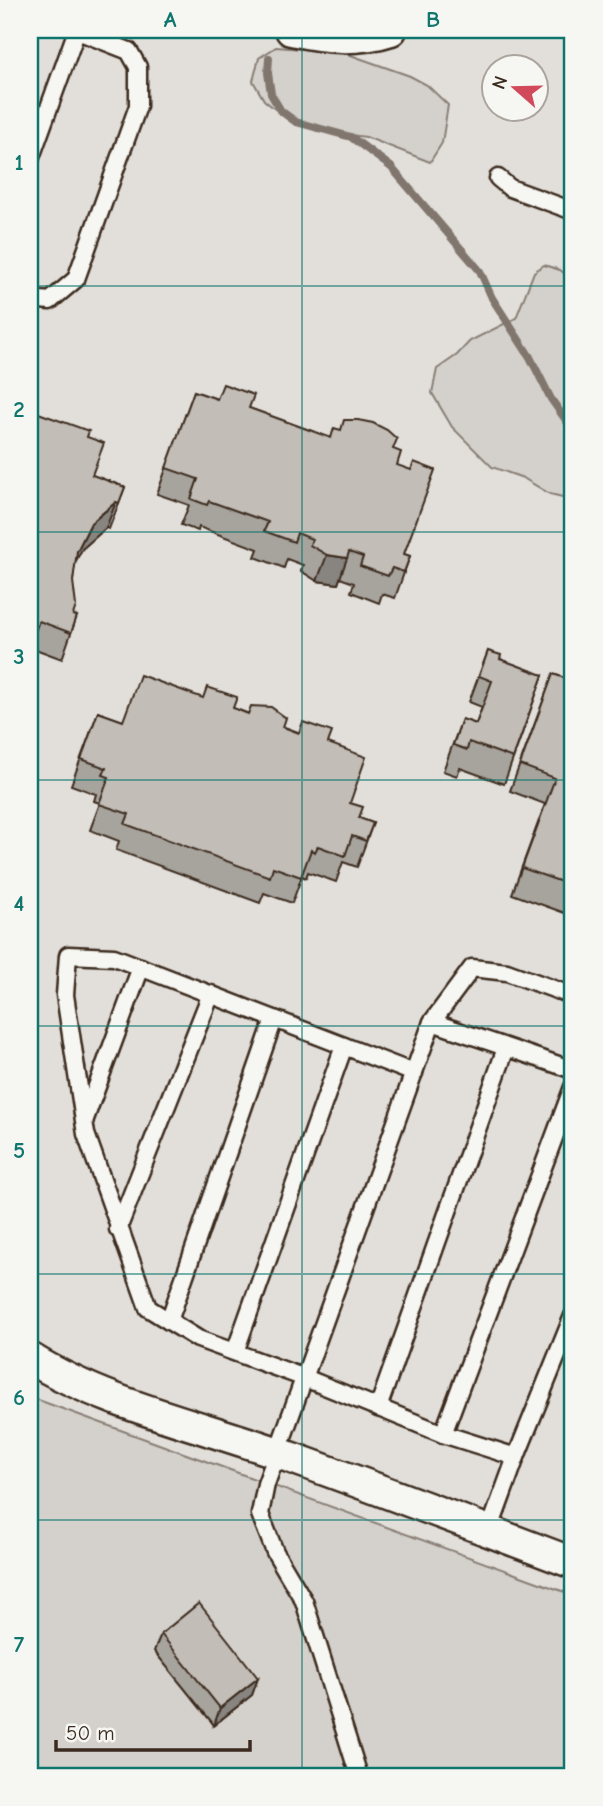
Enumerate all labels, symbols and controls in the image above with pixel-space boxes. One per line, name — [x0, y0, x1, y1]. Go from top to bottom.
text: A — [164, 6, 177, 33]
text: B — [426, 6, 440, 33]
north arrow — [480, 52, 550, 122]
text: N — [488, 73, 512, 92]
text: 1 — [14, 149, 24, 176]
text: 2 — [13, 396, 25, 423]
text: 3 — [13, 643, 25, 670]
text: 4 — [14, 890, 25, 917]
text: 5 — [13, 1137, 25, 1164]
text: 6 — [13, 1384, 25, 1411]
text: 7 — [14, 1631, 25, 1658]
scale bar — [56, 1708, 250, 1752]
text: 50 m — [66, 1721, 115, 1745]

